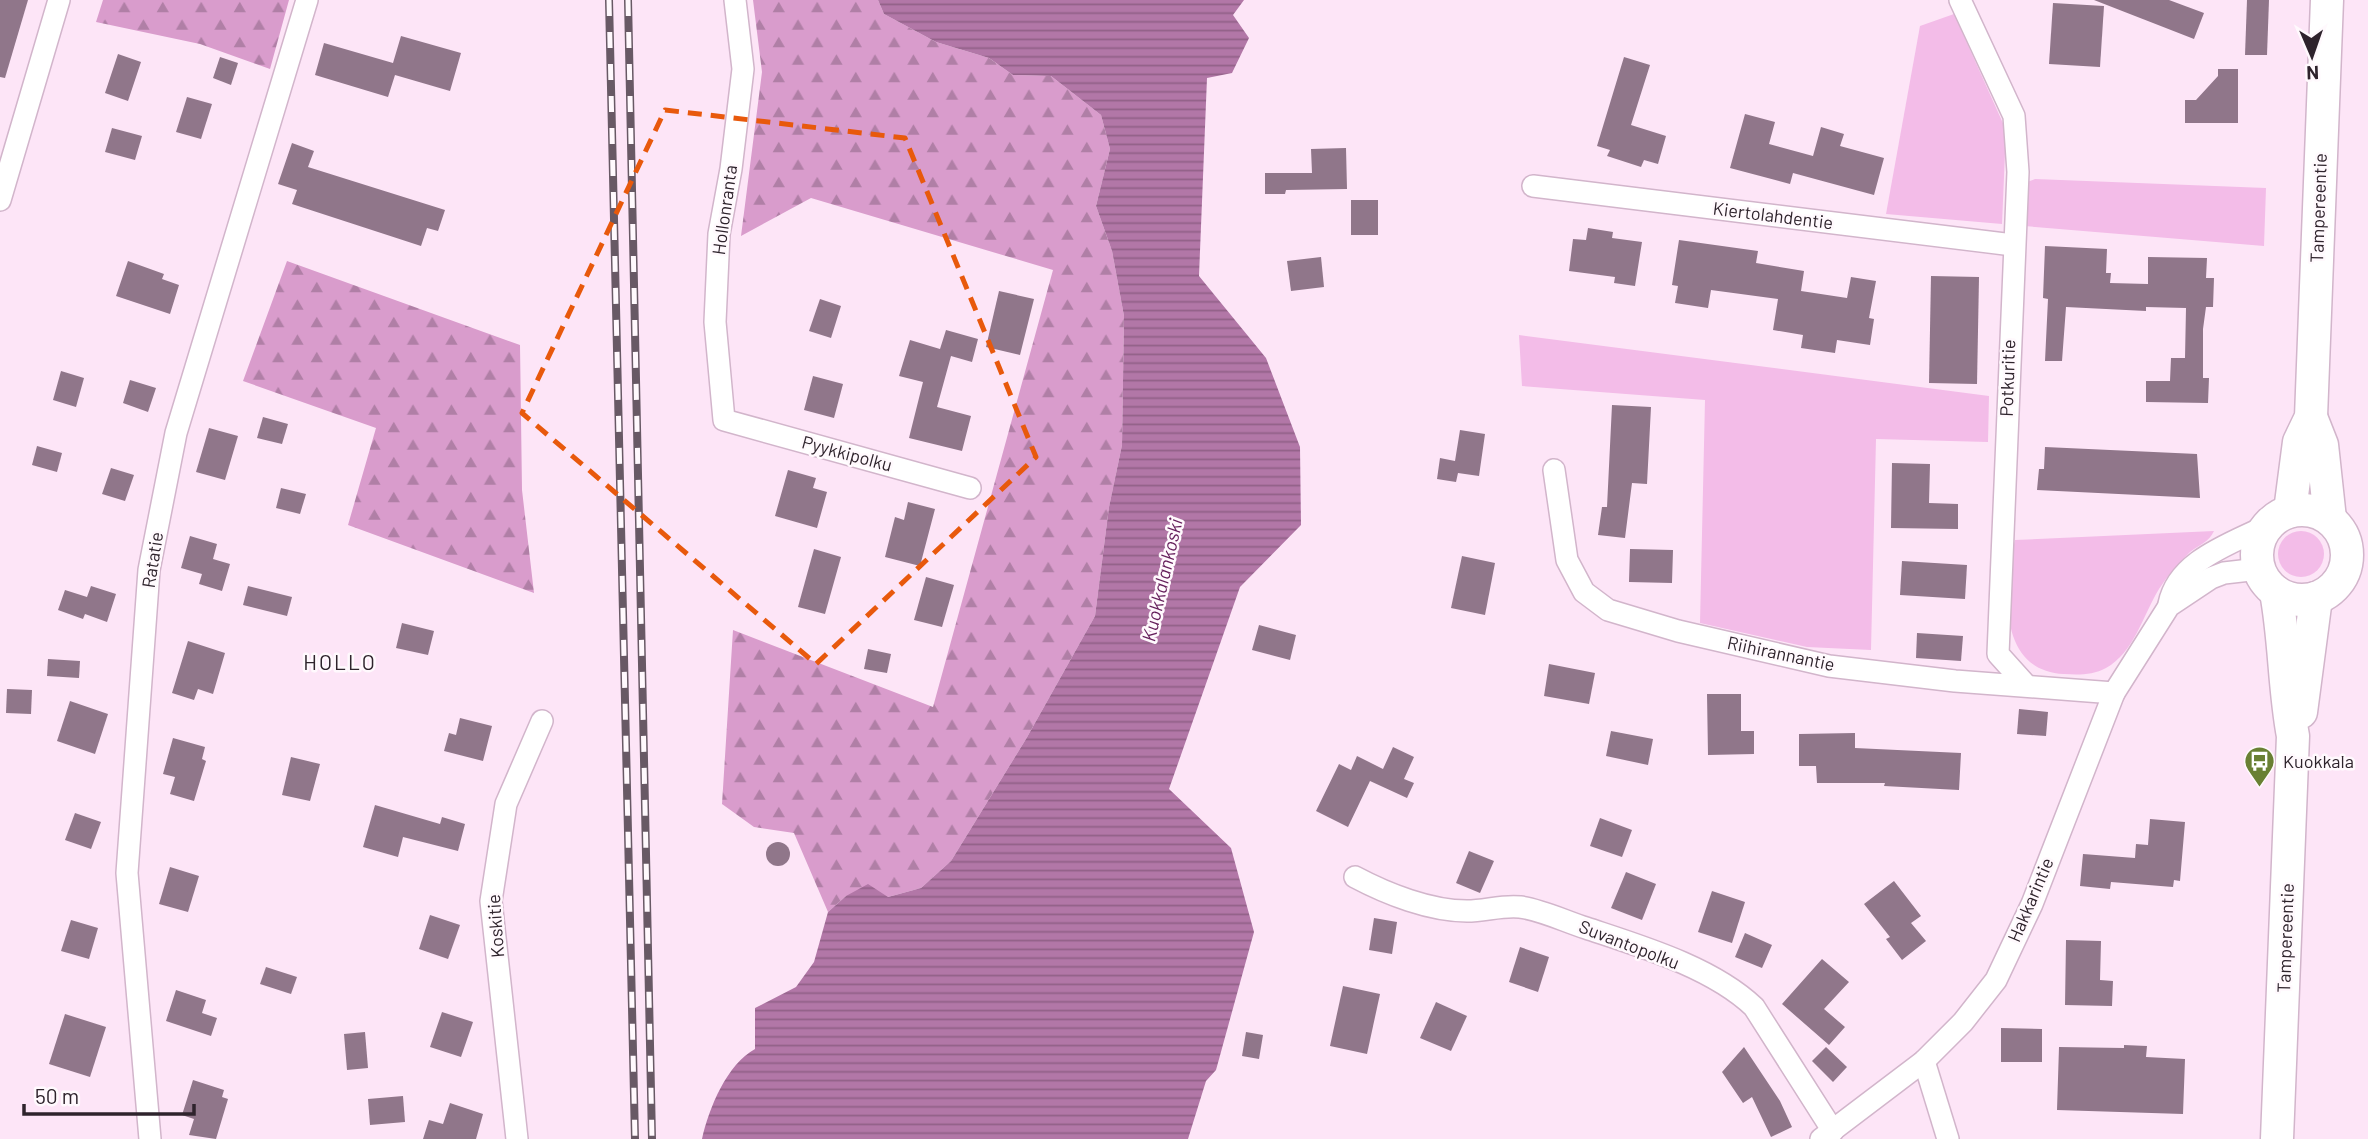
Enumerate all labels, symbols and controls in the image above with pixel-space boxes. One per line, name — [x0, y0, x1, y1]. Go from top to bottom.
north arrow — [2277, 21, 2347, 91]
text: N — [2306, 62, 2319, 85]
street label: Tampereentie — [2305, 153, 2331, 263]
street label: Hollonranta — [707, 163, 741, 256]
street label: Kiertolahdentie — [1712, 197, 1834, 233]
street label: Potkuritie — [1995, 339, 2019, 417]
street label: Pyykkipolku — [800, 430, 895, 476]
water label: Kuokkalankoski — [1136, 516, 1187, 644]
street label: Ratatie — [137, 530, 167, 589]
street label: Riihirannantie — [1725, 631, 1837, 675]
district label: HOLLO — [303, 649, 377, 674]
bus stop icon: Kuokkala — [2243, 745, 2277, 789]
place label: Kuokkala — [2283, 750, 2354, 772]
street label: Hakkarintie — [2002, 854, 2058, 945]
street label: Tampereentie — [2272, 883, 2298, 993]
street label: Koskitie — [482, 894, 508, 959]
street label: Suvantopolku — [1576, 915, 1683, 973]
scale bar — [24, 1072, 194, 1116]
text: 50 m — [35, 1083, 79, 1108]

